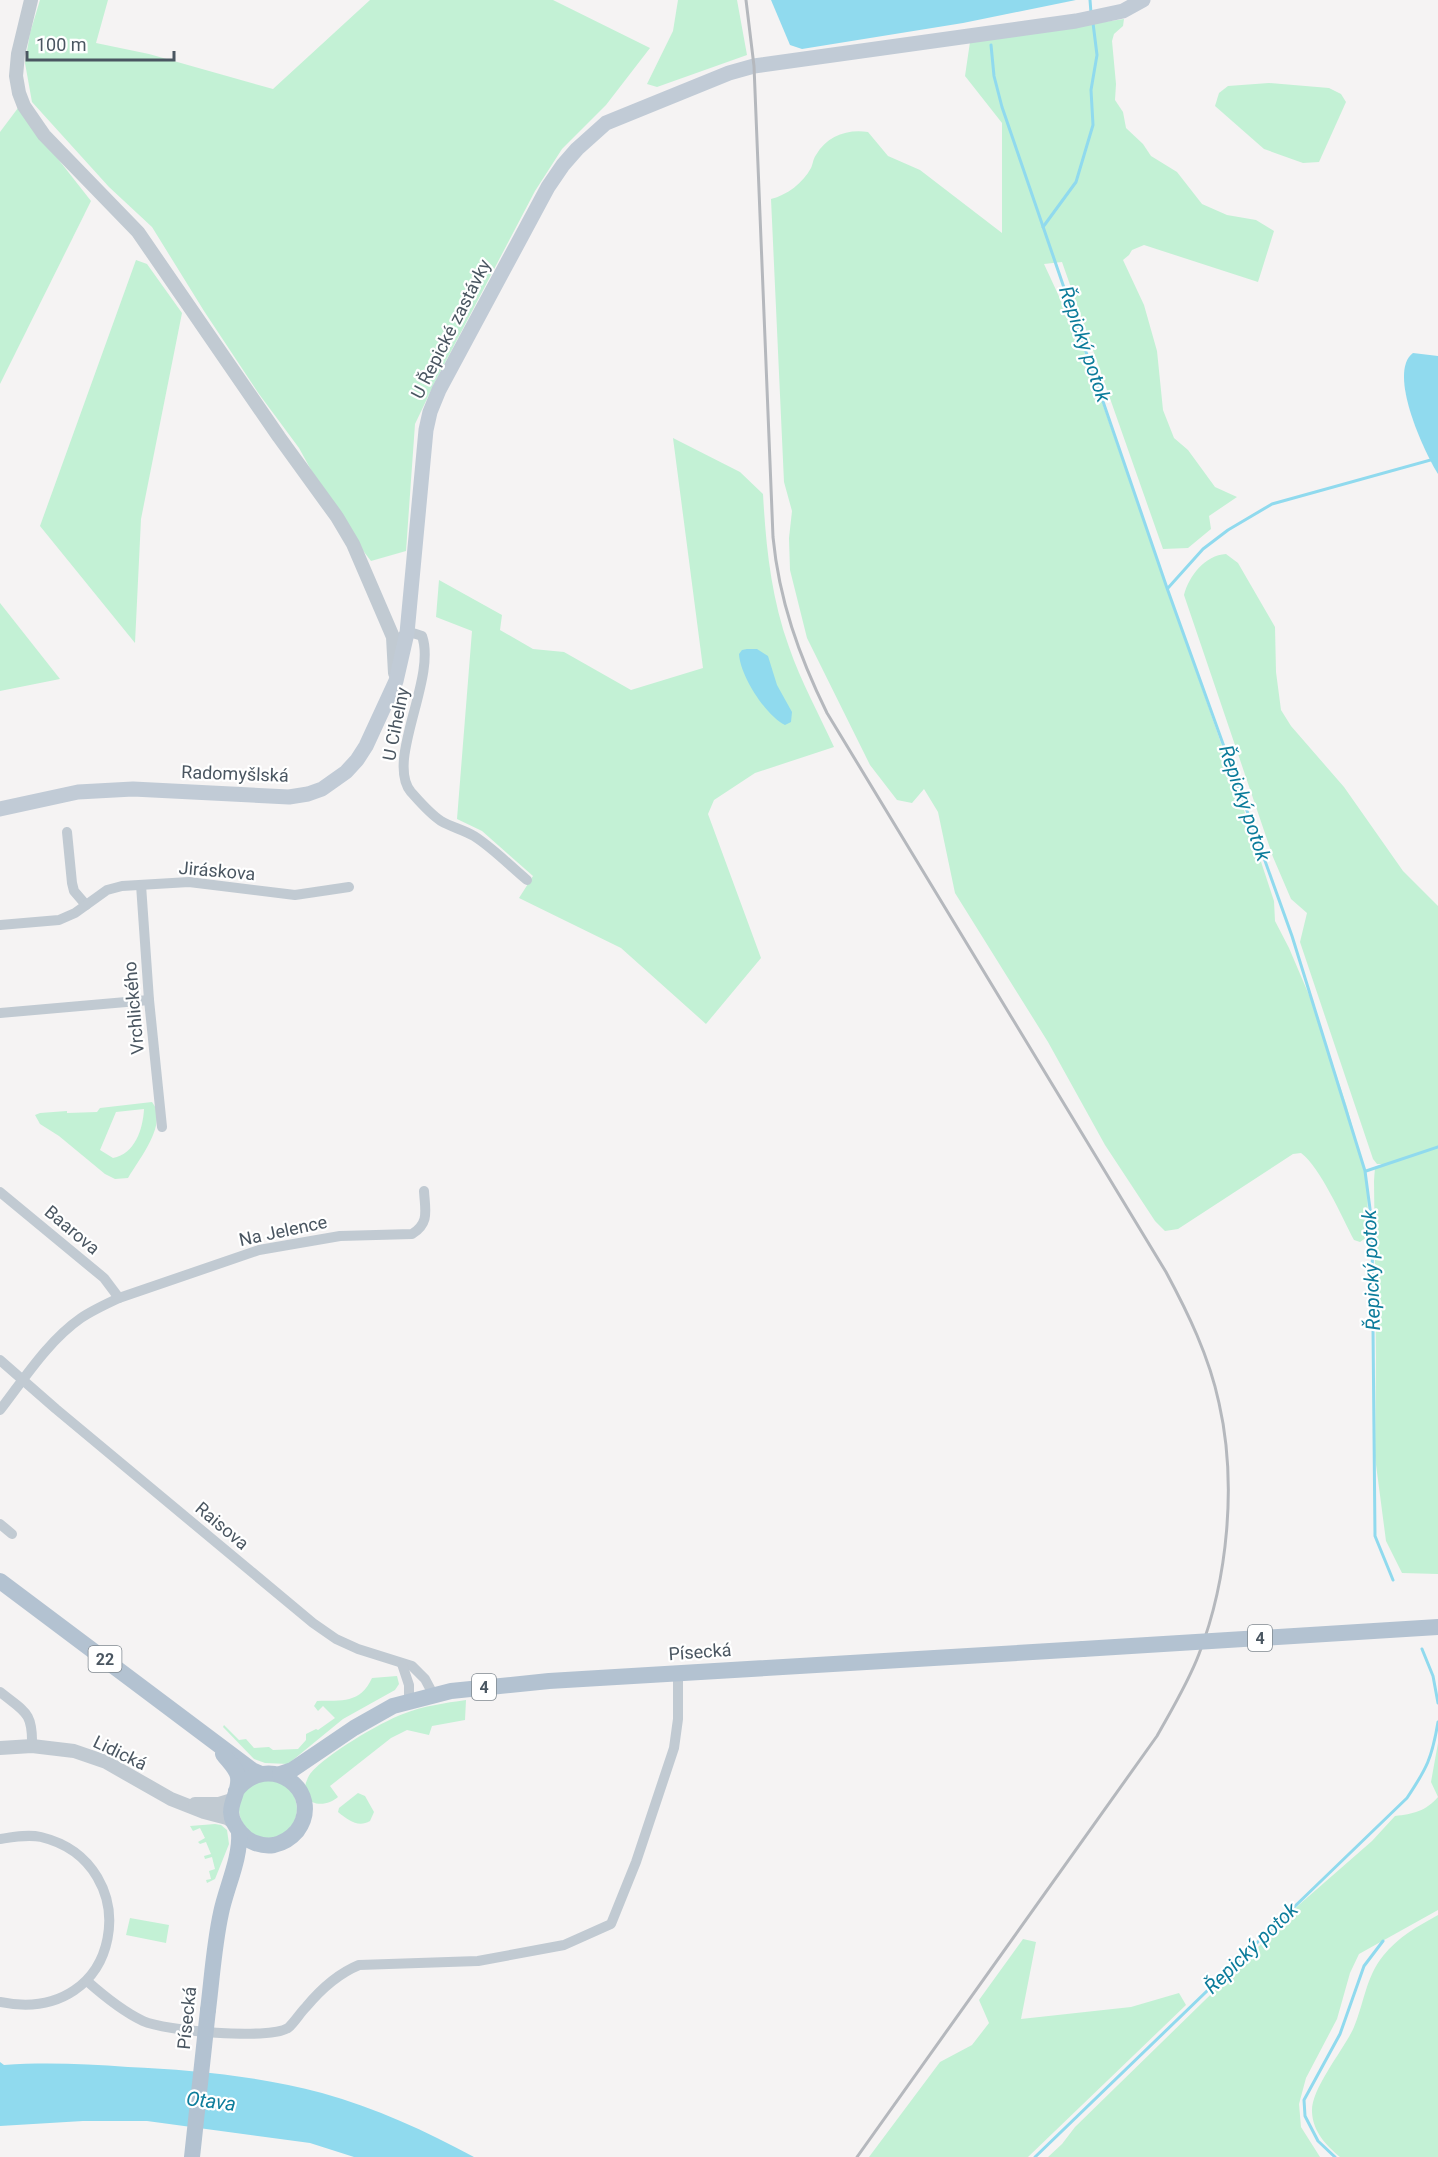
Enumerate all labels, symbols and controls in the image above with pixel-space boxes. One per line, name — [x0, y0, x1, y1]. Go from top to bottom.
scale bar — [27, 24, 174, 62]
text: 100 m — [36, 34, 87, 55]
street label: U Řepické zastávky — [406, 255, 495, 402]
water label: Řepický potok — [1054, 283, 1116, 406]
street label: U Cihelny — [378, 685, 413, 762]
water label: Řepický potok — [1214, 742, 1276, 865]
street label: Radomyšlská — [181, 761, 289, 786]
street label: Jiráskova — [178, 857, 256, 884]
street label: Vrchlického — [119, 961, 148, 1055]
street label: Baarova — [41, 1201, 104, 1259]
water label: Řepický potok — [1357, 1208, 1385, 1331]
street label: Na Jelence — [237, 1211, 329, 1250]
street label: Raisova — [191, 1497, 253, 1554]
road number: 4 — [1248, 1625, 1272, 1651]
street label: Písecká — [668, 1639, 732, 1664]
road number: 22 — [88, 1646, 122, 1672]
road number: 4 — [472, 1674, 496, 1700]
street label: Lidická — [90, 1731, 150, 1774]
water label: Řepický potok — [1199, 1897, 1304, 1999]
street label: Písecká — [173, 1986, 200, 2050]
water label: Otava — [185, 2086, 237, 2116]

